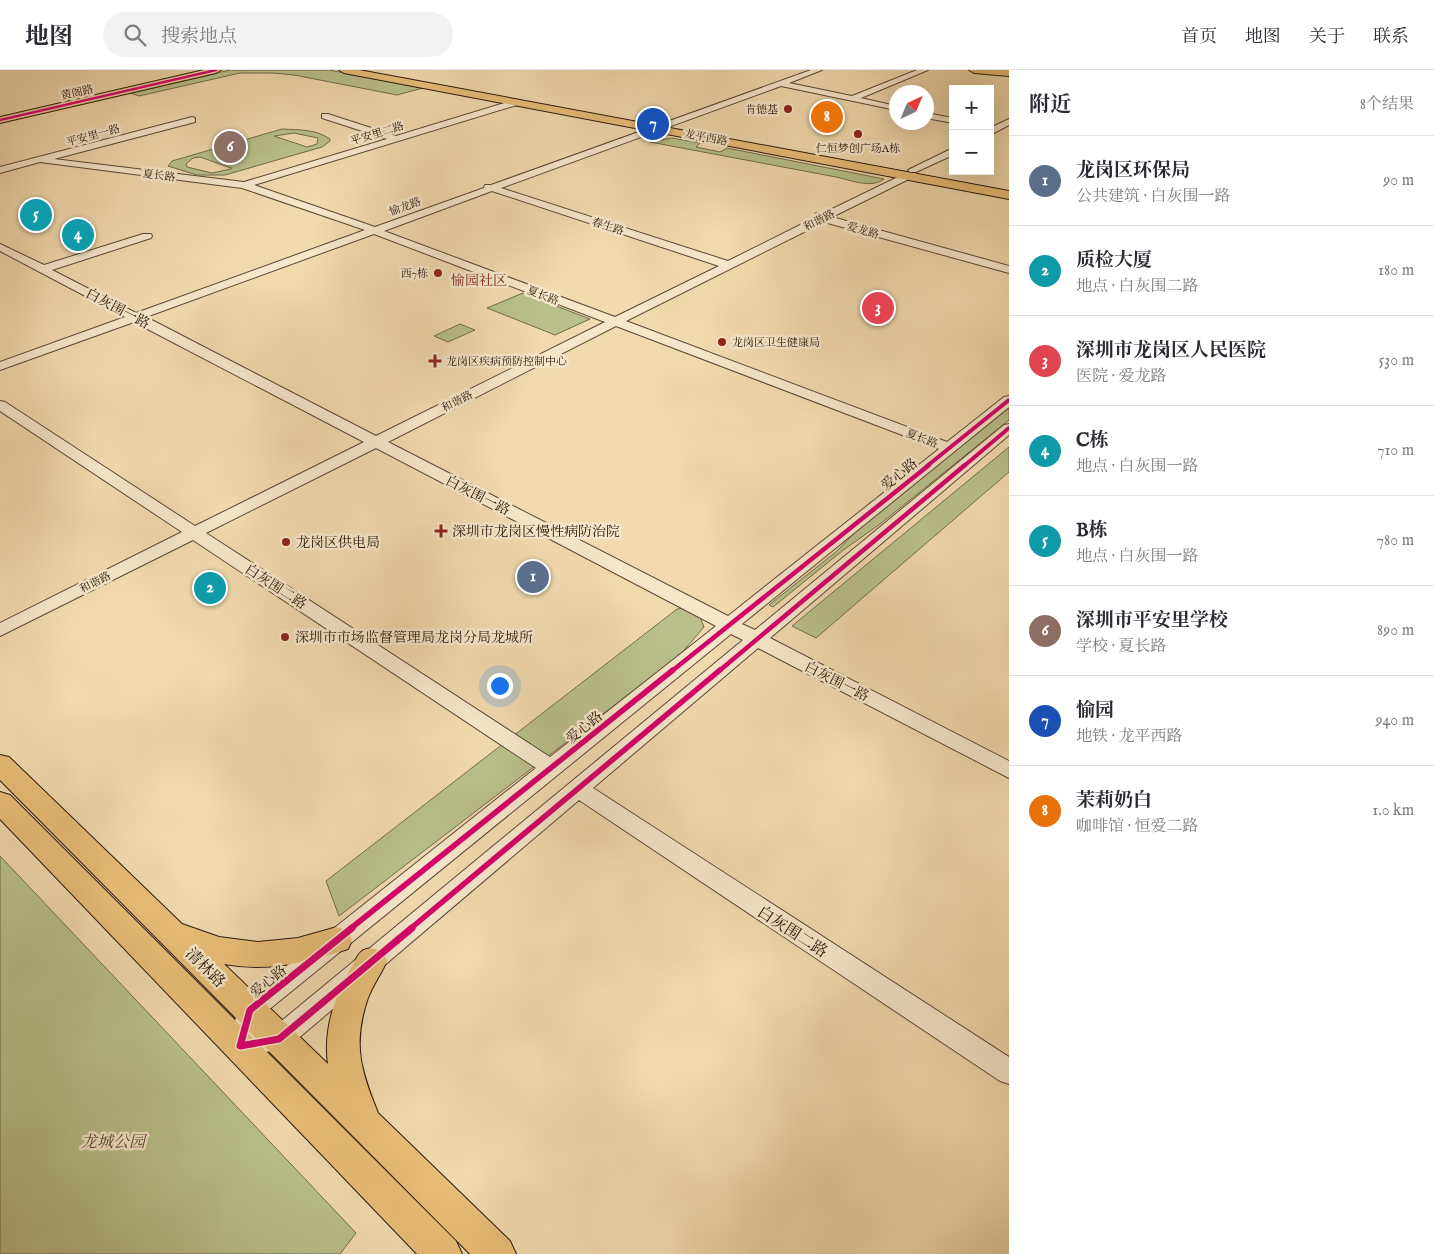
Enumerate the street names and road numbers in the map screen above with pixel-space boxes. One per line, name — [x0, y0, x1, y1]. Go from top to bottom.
street label: 黄阁路 — [60, 82, 95, 104]
street label: 平安里二路 — [349, 119, 406, 149]
street label: 平安里一路 — [65, 122, 122, 150]
street label: 龙平西路 — [683, 127, 729, 149]
street label: 夏长路 — [142, 167, 176, 185]
street label: 愉龙路 — [387, 195, 423, 219]
street label: 和谐路 — [802, 207, 837, 235]
street label: 春生路 — [590, 215, 626, 239]
street label: 爱龙路 — [845, 220, 881, 242]
street label: 夏长路 — [525, 283, 561, 308]
street label: 白灰围一路 — [82, 285, 153, 333]
street label: 和谐路 — [440, 388, 475, 416]
street label: 夏长路 — [904, 426, 940, 451]
street label: 爱心路 — [878, 455, 922, 495]
street label: 白灰围一路 — [442, 472, 513, 520]
street label: 白灰围二路 — [241, 560, 310, 613]
street label: 和谐路 — [78, 569, 113, 597]
street label: 白灰围一路 — [801, 658, 872, 706]
street label: 爱心路 — [563, 708, 607, 748]
street label: 白灰围二路 — [753, 903, 831, 963]
street label: 清林路 — [181, 944, 229, 992]
street label: 爱心路 — [247, 962, 291, 1002]

